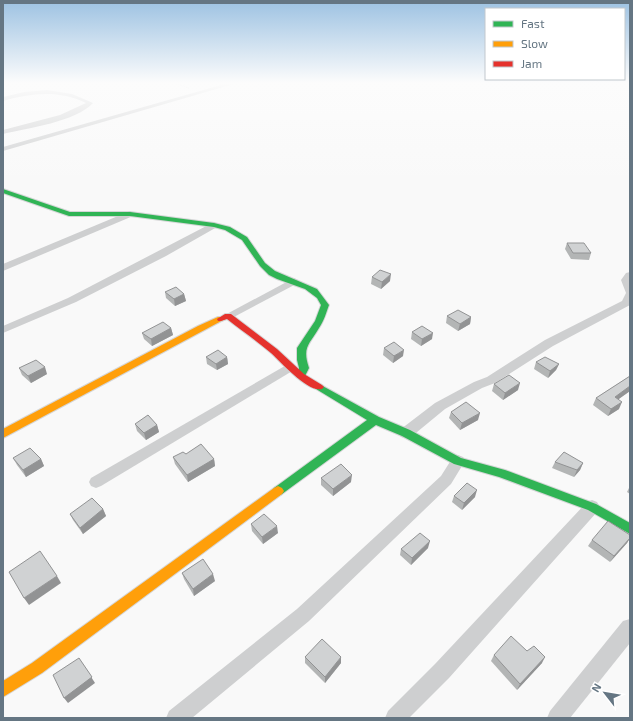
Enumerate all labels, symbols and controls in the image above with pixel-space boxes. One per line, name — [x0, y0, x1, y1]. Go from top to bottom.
legend — [485, 8, 625, 80]
text: Fast — [521, 16, 545, 30]
text: Slow — [521, 36, 548, 50]
text: Jam — [521, 56, 542, 70]
north arrow — [585, 673, 625, 713]
text: N — [588, 681, 604, 694]

